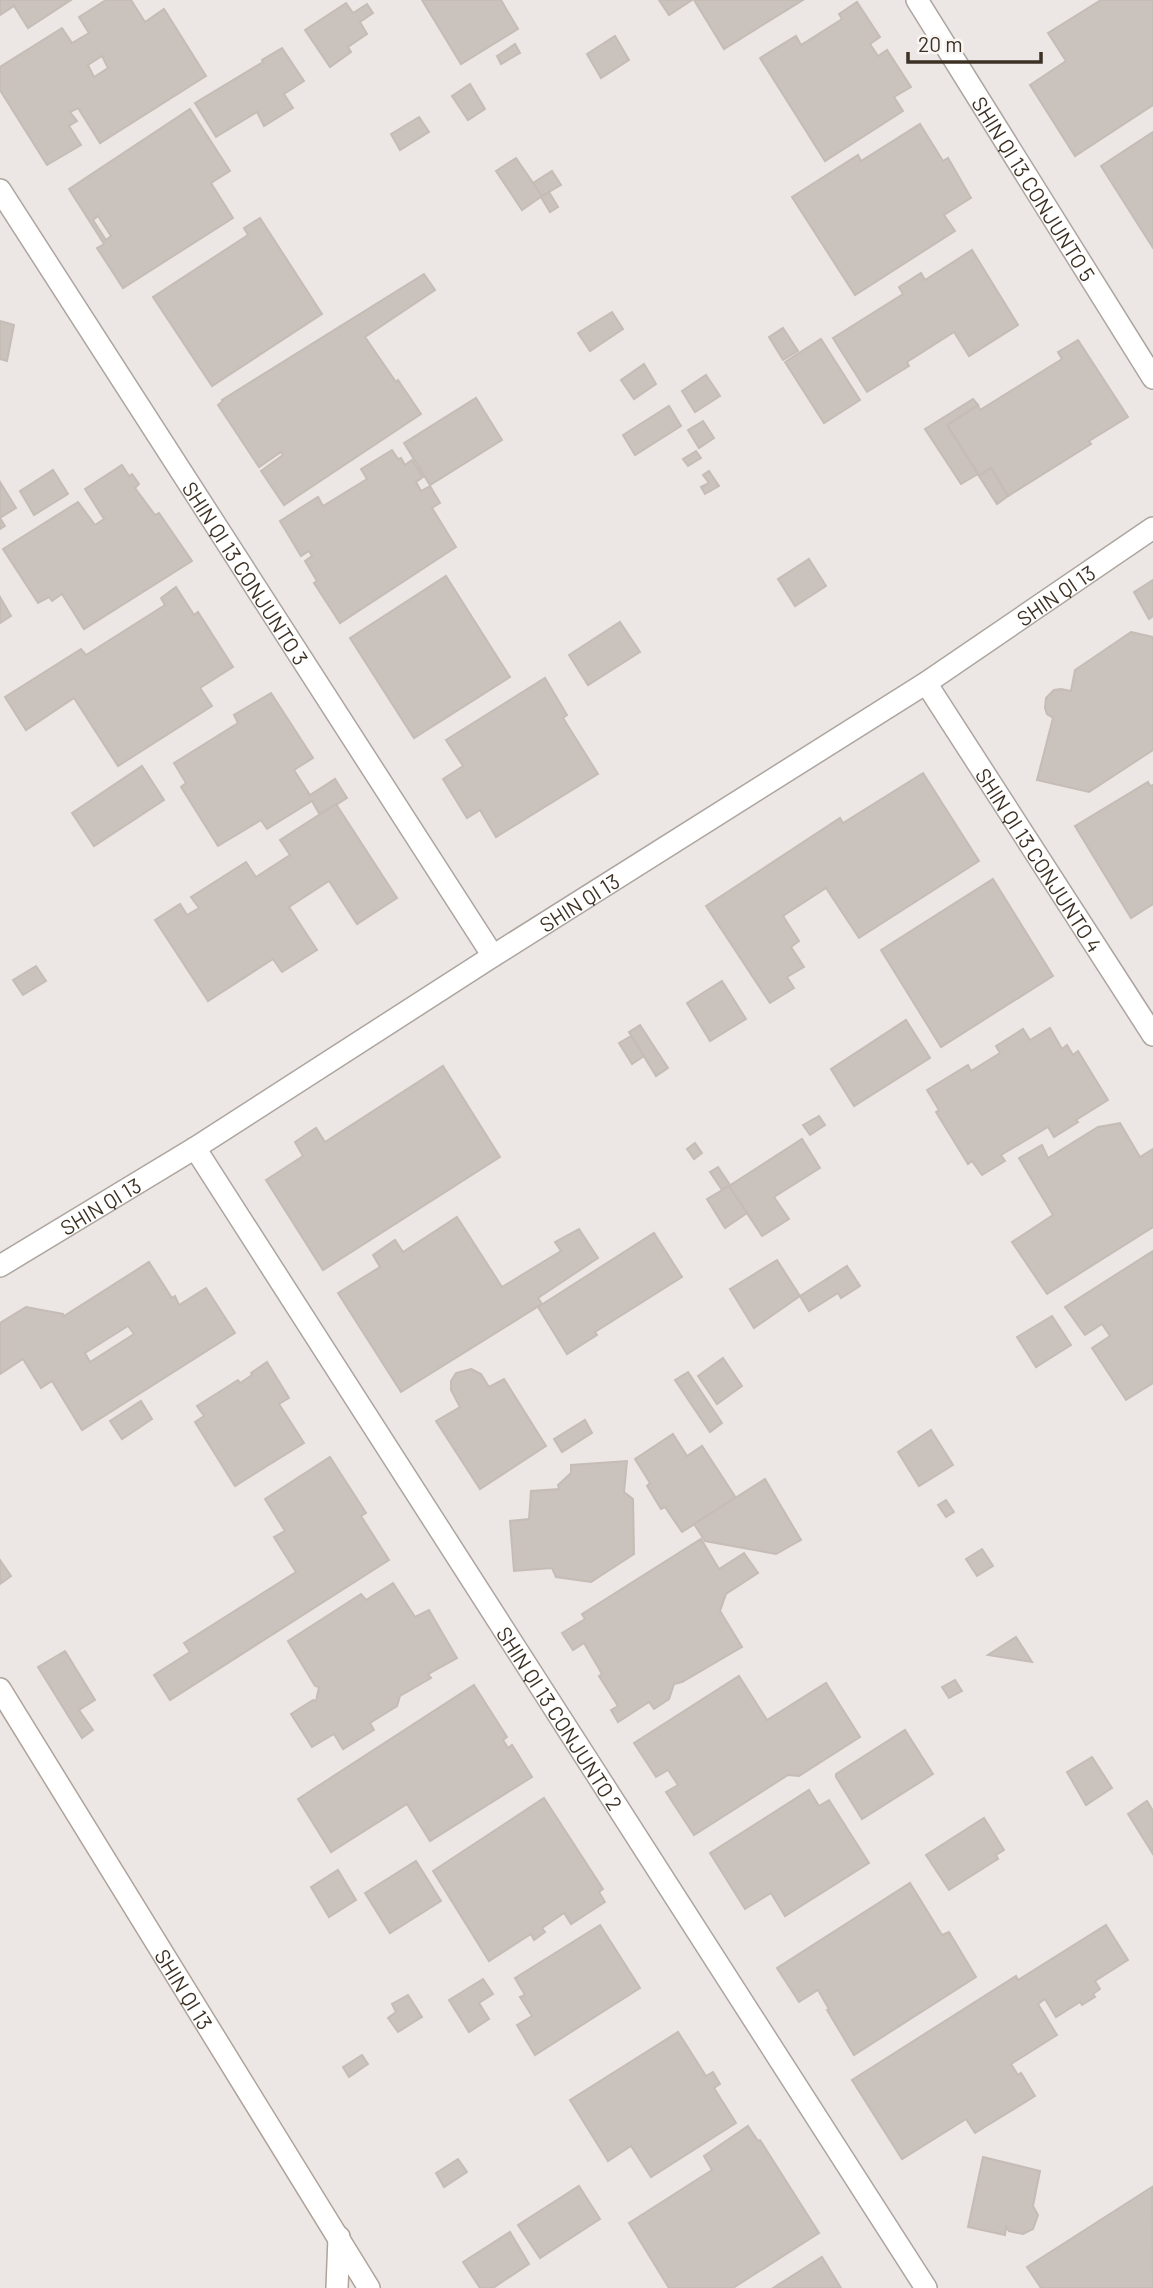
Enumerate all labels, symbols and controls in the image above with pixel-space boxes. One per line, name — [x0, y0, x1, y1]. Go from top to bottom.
scale bar — [908, 21, 1041, 65]
text: 20 m — [918, 31, 963, 56]
street label: SHIN QI 13 CONJUNTO 5 — [968, 91, 1102, 285]
street label: SHIN QI 13 CONJUNTO 3 — [178, 476, 314, 669]
street label: SHIN QI 13 — [1011, 559, 1100, 630]
street label: SHIN QI 13 CONJUNTO 4 — [971, 763, 1108, 956]
street label: SHIN QI 13 — [534, 867, 624, 936]
street label: SHIN QI 13 — [55, 1171, 145, 1239]
street label: SHIN QI 13 CONJUNTO 2 — [492, 1621, 629, 1814]
street label: SHIN QI 13 — [150, 1944, 219, 2033]

